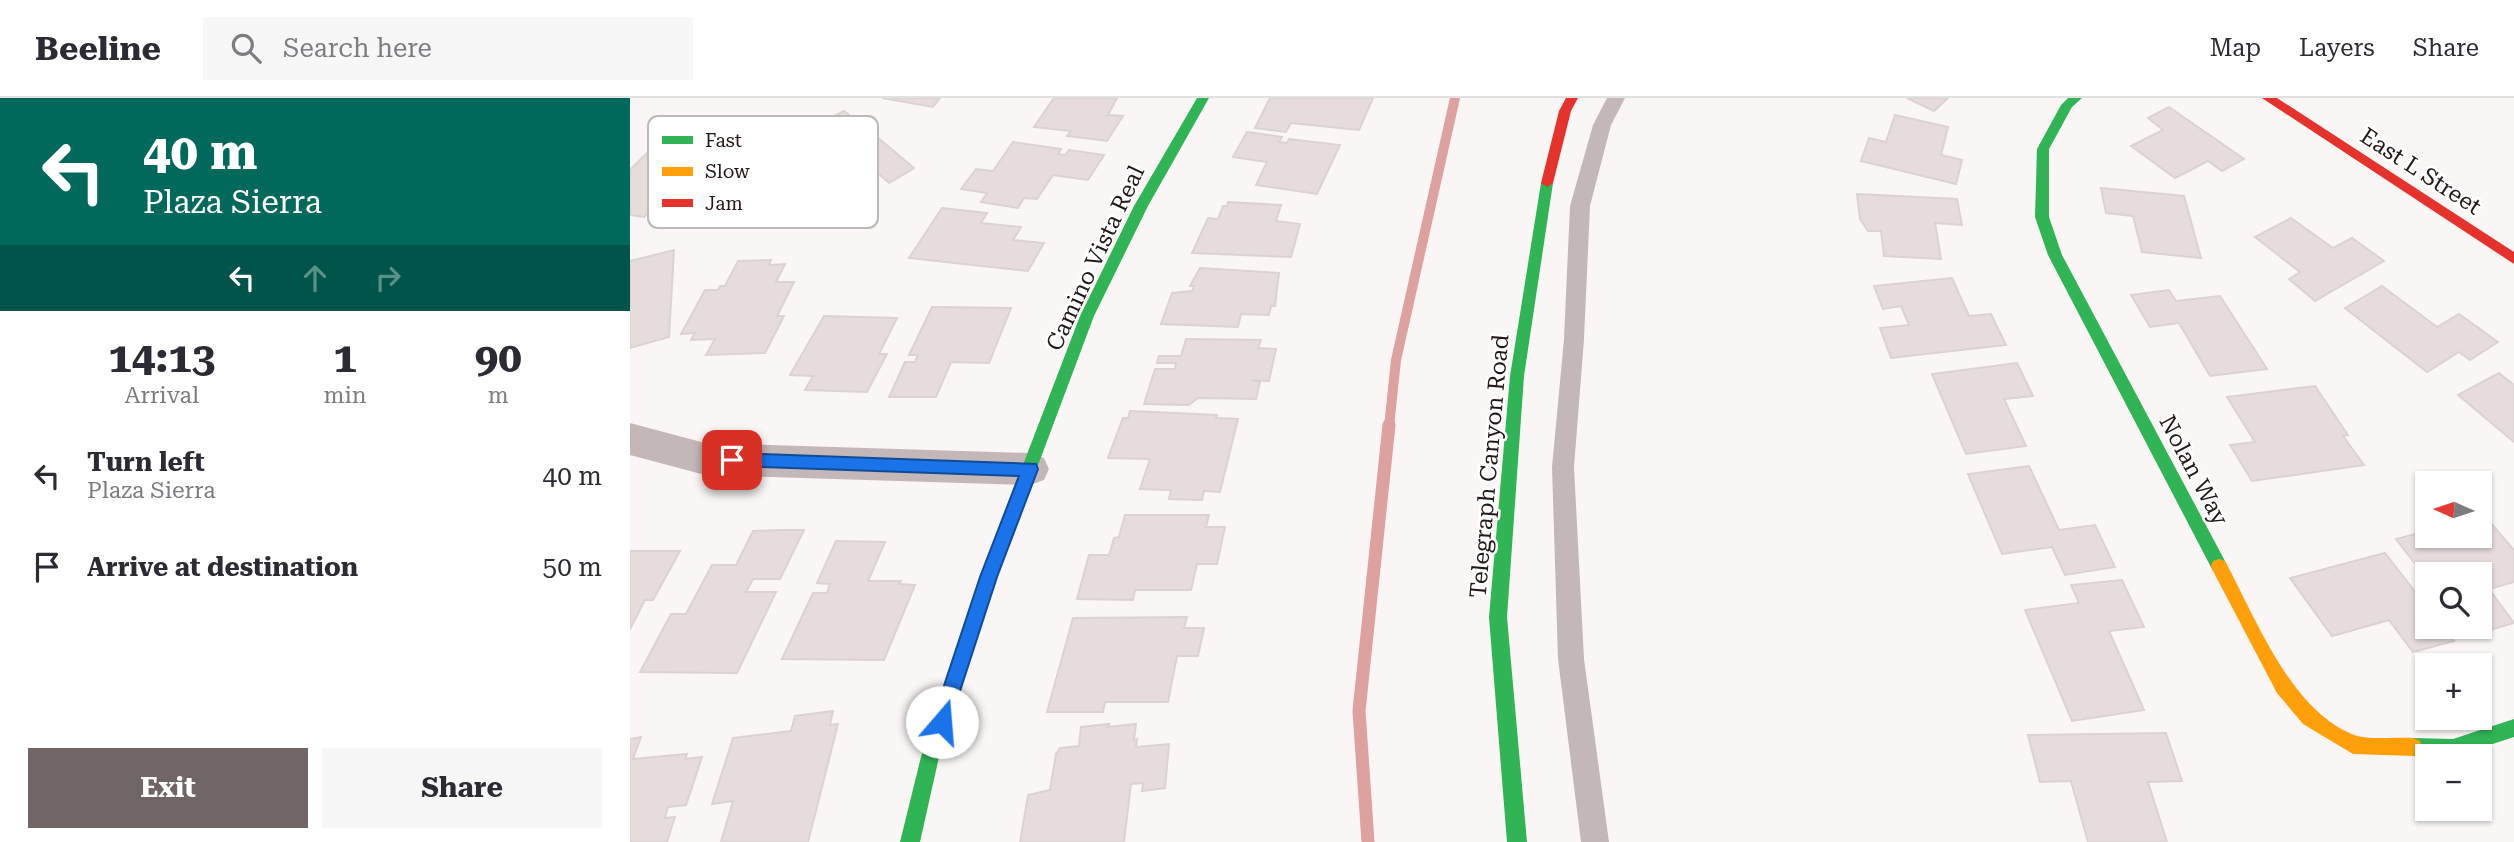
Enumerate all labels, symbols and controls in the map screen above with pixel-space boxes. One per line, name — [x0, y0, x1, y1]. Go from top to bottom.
search box — [203, 17, 693, 80]
text: Beeline — [35, 29, 161, 68]
icon: search — [227, 29, 265, 67]
text: Search here — [283, 33, 432, 63]
text: Map — [2210, 34, 2261, 62]
text: Layers — [2299, 34, 2375, 62]
text: Share — [2413, 34, 2479, 62]
legend — [648, 116, 878, 228]
street label: East L Street — [2355, 122, 2487, 221]
text: 40 m — [143, 124, 258, 181]
icon: left — [28, 126, 119, 217]
text: Fast — [705, 129, 742, 152]
text: Slow — [705, 160, 750, 183]
street label: Camino Vista Real — [1041, 161, 1150, 355]
text: Plaza Sierra — [143, 183, 322, 221]
text: Jam — [705, 192, 743, 215]
icon: left — [223, 259, 261, 297]
icon: ahead — [296, 259, 334, 297]
icon: right — [369, 259, 407, 297]
text: 14:13 — [108, 333, 215, 382]
text: 1 — [333, 333, 357, 382]
text: 90 — [475, 333, 522, 382]
street label: Telegraph Canyon Road — [1465, 333, 1514, 599]
text: Arrival — [124, 382, 199, 409]
text: min — [324, 382, 367, 409]
text: m — [488, 382, 509, 409]
street label: Nolan Way — [2153, 411, 2234, 530]
pin — [702, 430, 762, 490]
icon: arrive — [713, 441, 751, 479]
text: Turn left — [87, 447, 205, 477]
icon: left — [28, 457, 66, 495]
text: 40 m — [543, 461, 602, 491]
north arrow — [2415, 471, 2492, 548]
map controls — [2415, 471, 2492, 821]
text: Plaza Sierra — [87, 477, 216, 504]
icon: arrive — [28, 548, 66, 586]
text: Arrive at destination — [87, 552, 358, 582]
text: 50 m — [543, 552, 602, 582]
button: search — [2415, 562, 2492, 639]
button: + — [2415, 653, 2492, 730]
position arrow — [905, 685, 979, 759]
button: − — [2415, 744, 2492, 821]
button: Exit — [28, 748, 308, 828]
button: Share — [322, 748, 602, 828]

